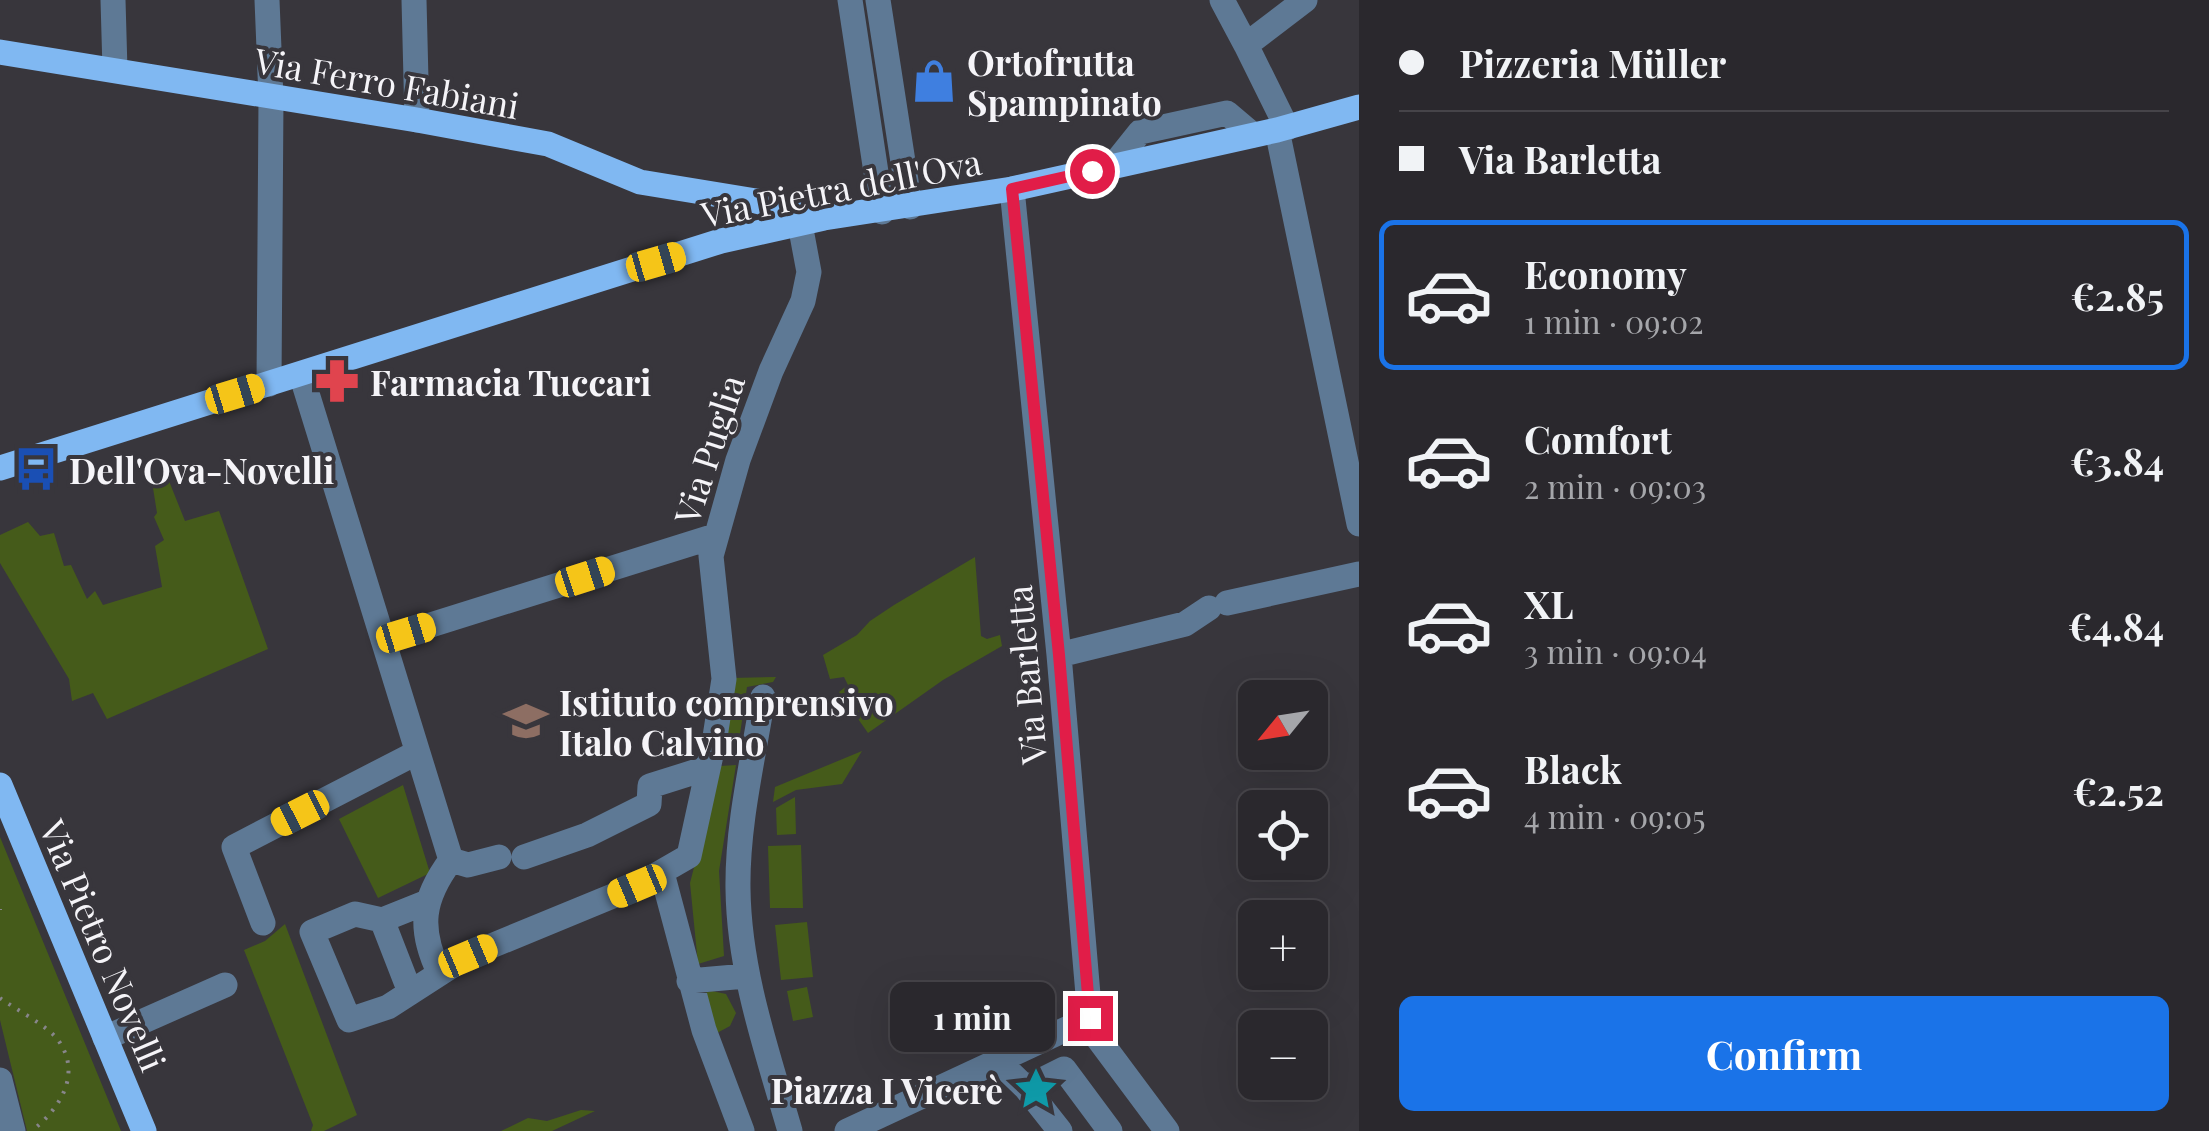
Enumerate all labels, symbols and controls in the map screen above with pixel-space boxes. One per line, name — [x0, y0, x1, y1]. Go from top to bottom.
street label: Via Ferro Fabiani — [250, 35, 523, 128]
text: Pizzeria Müller — [1459, 37, 1726, 88]
place label: Ortofrutta Spampinato — [967, 38, 1162, 125]
shop icon: Ortofrutta Spampinato — [910, 57, 958, 105]
text: Via Barletta — [1459, 133, 1662, 184]
street label: Via Pietra dell'Ova — [696, 137, 985, 237]
route start — [1070, 149, 1115, 194]
car — [623, 239, 689, 285]
text: Economy — [1524, 248, 1687, 299]
icon: car — [1404, 250, 1494, 340]
text: €2.85 — [2071, 270, 2164, 321]
text: 1 min · 09:02 — [1524, 299, 1704, 342]
pharmacy icon: Farmacia Tuccari — [313, 357, 361, 405]
place label: Farmacia Tuccari — [370, 358, 651, 405]
street label: Via Puglia — [662, 368, 754, 530]
car — [202, 371, 268, 417]
text: Comfort — [1524, 413, 1672, 464]
icon: car — [1404, 415, 1494, 505]
text: €3.84 — [2070, 435, 2164, 486]
bus stop icon: Dell'Ova-Novelli — [12, 445, 60, 493]
place label: Dell'Ova-Novelli — [69, 446, 334, 493]
text: 2 min · 09:03 — [1524, 464, 1706, 507]
car — [552, 553, 618, 601]
text: XL — [1524, 578, 1573, 629]
icon: car — [1404, 580, 1494, 670]
street label: Via Barletta — [994, 583, 1056, 767]
text: €4.84 — [2068, 600, 2164, 651]
car — [373, 610, 439, 656]
text: 3 min · 09:04 — [1524, 629, 1707, 672]
place label: Istituto comprensivo Italo Calvino — [559, 678, 894, 765]
north arrow — [1238, 680, 1328, 770]
map controls — [1238, 680, 1328, 1100]
school or university icon: Istituto comprensivo Italo Calvino — [502, 697, 550, 745]
text: Black — [1524, 743, 1622, 794]
icon: car — [1404, 745, 1494, 835]
text: €2.52 — [2073, 765, 2164, 816]
car — [266, 786, 334, 840]
button: locate — [1238, 790, 1328, 880]
text: 4 min · 09:05 — [1524, 794, 1706, 837]
street label: Via Pietro Novelli — [30, 811, 178, 1078]
car — [604, 860, 670, 912]
button: + — [1238, 900, 1328, 990]
car — [435, 930, 501, 982]
callout: 1 min — [890, 983, 1055, 1053]
text: 1 min — [933, 995, 1012, 1038]
route end — [1068, 996, 1113, 1041]
button: Confirm — [1399, 996, 2169, 1111]
button: − — [1238, 1010, 1328, 1100]
place icon: Piazza I Vicerè — [1012, 1065, 1060, 1113]
place label: Piazza I Vicerè — [770, 1066, 1003, 1113]

